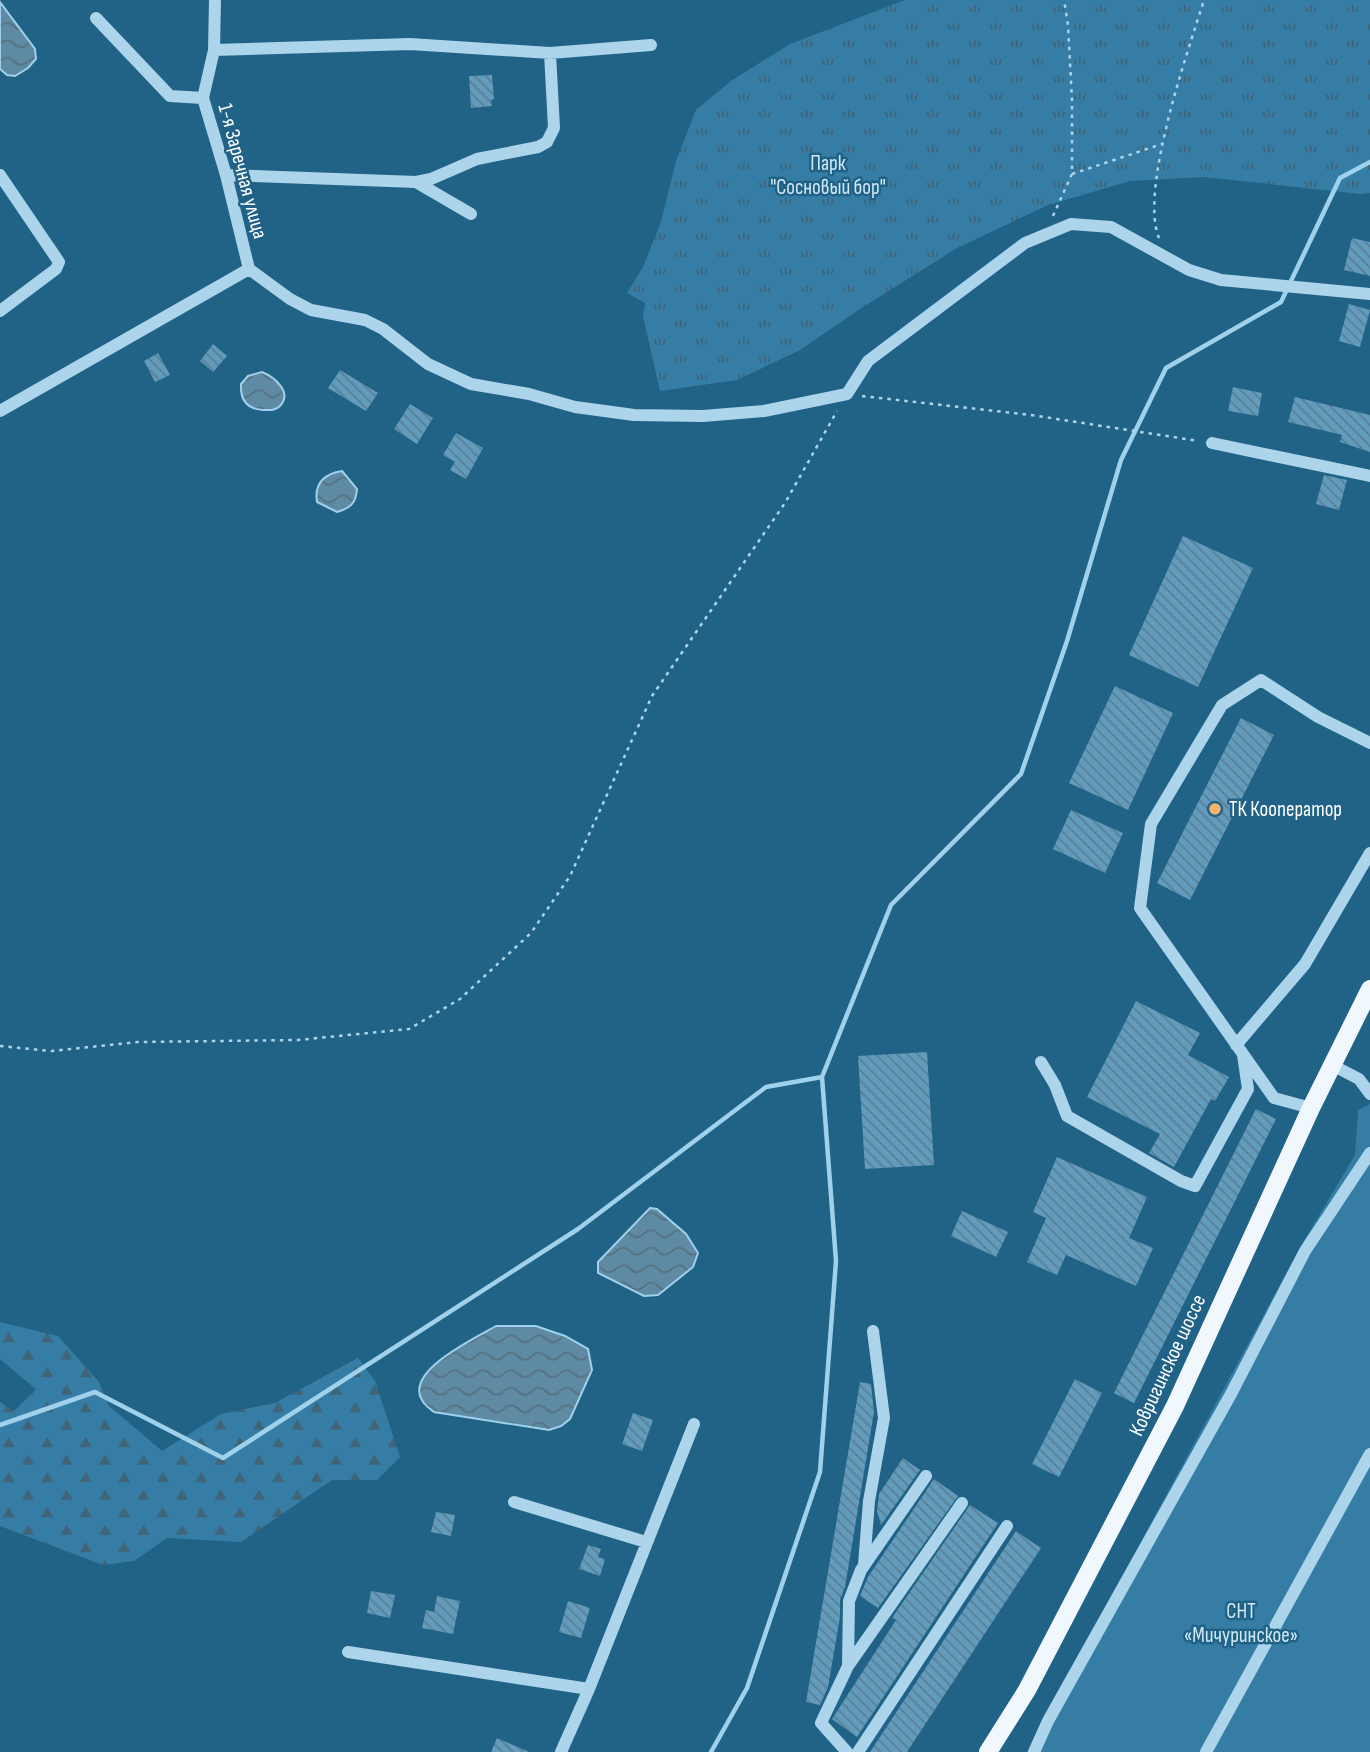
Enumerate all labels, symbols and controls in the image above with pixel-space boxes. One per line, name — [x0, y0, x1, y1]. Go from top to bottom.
street label: 1-я Заречная улица — [212, 101, 273, 241]
park label: Парк "Сосновый бор" — [770, 151, 886, 200]
place label: ТК Кооператор — [1229, 797, 1342, 822]
marker: ТК Кооператор — [1207, 801, 1223, 817]
street label: Ковригинское шоссе — [1124, 1291, 1211, 1440]
park label: СНТ «Мичуринское» — [1184, 1599, 1298, 1648]

